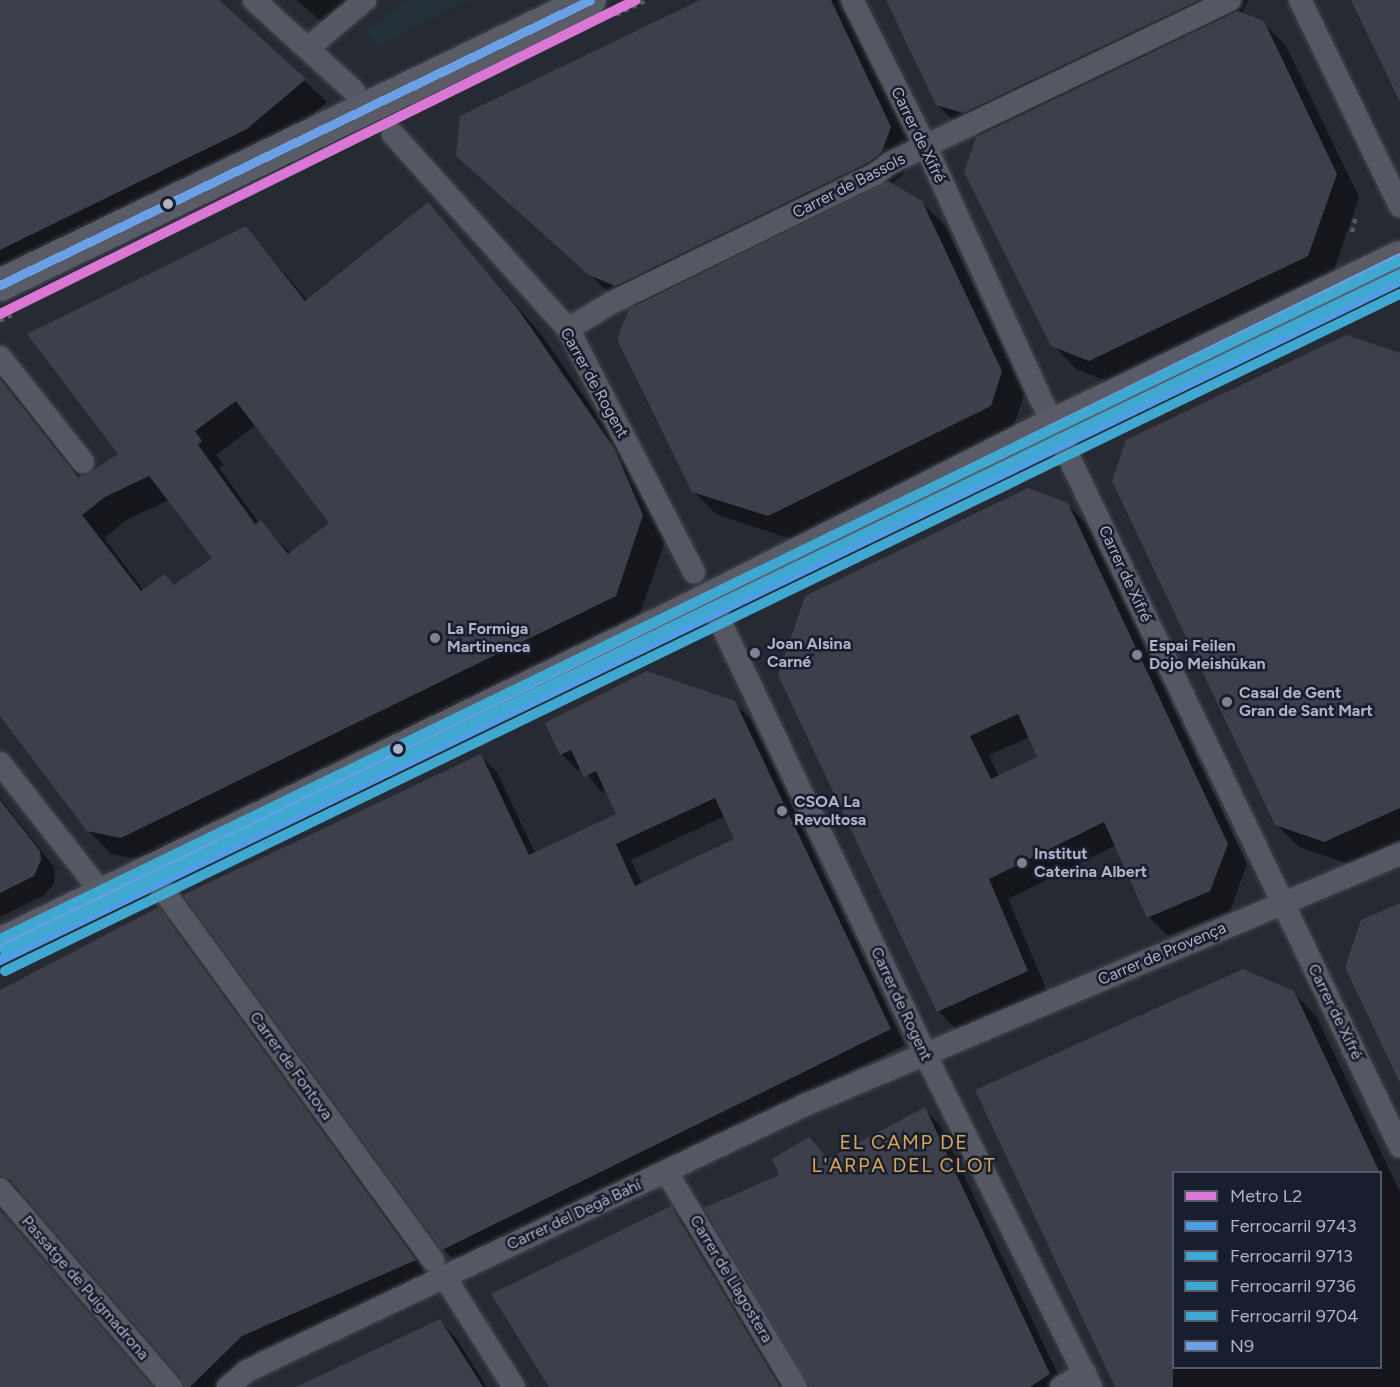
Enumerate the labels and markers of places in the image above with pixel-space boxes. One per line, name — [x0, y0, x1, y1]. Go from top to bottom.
unlabelled marker — [162, 198, 174, 210]
place label: La Formiga Martinenca — [447, 619, 530, 657]
marker: La Formiga Martinenca — [428, 631, 442, 645]
place label: Joan Alsina Carné — [767, 634, 851, 672]
place label: Espai Feilen Dojo Meishûkan — [1149, 636, 1265, 674]
marker: Joan Alsina Carné — [748, 646, 762, 660]
marker: Espai Feilen Dojo Meishûkan — [1130, 648, 1144, 662]
place label: Casal de Gent Gran de Sant Mart — [1239, 683, 1373, 721]
marker: Casal de Gent Gran de Sant Mart — [1220, 695, 1234, 709]
unlabelled marker — [392, 743, 404, 755]
place label: CSOA La Revoltosa — [794, 792, 866, 830]
marker: CSOA La Revoltosa — [775, 804, 789, 818]
place label: Institut Caterina Albert — [1034, 844, 1147, 882]
marker: Institut Caterina Albert — [1015, 856, 1029, 870]

